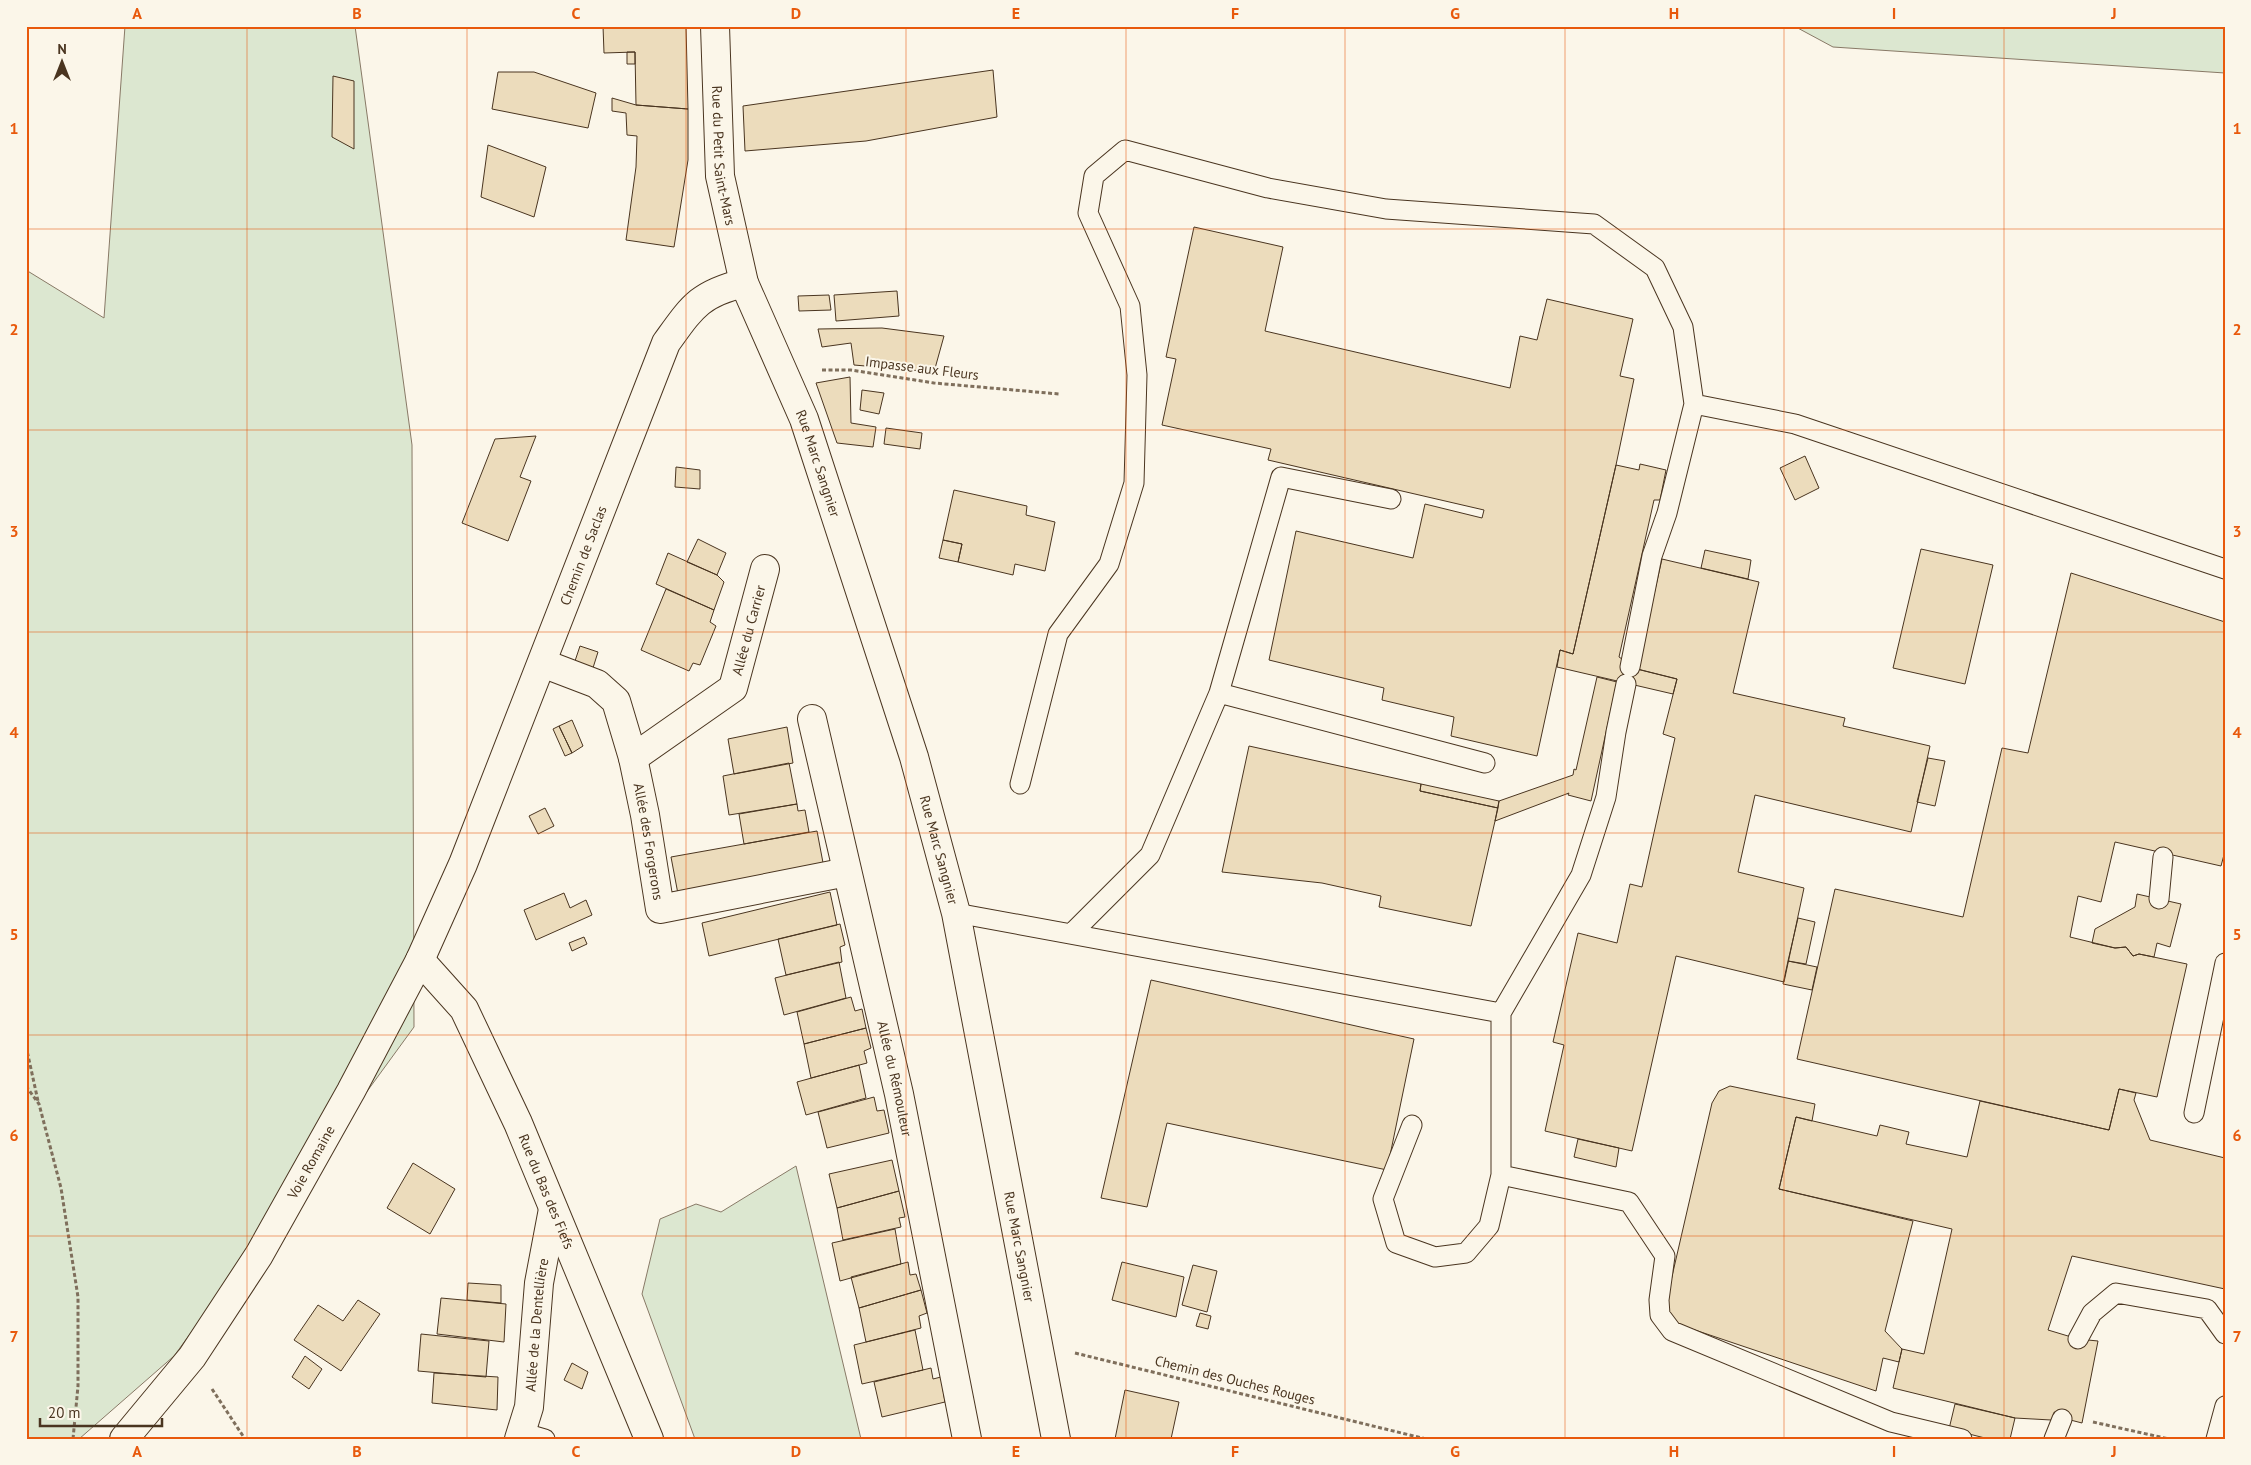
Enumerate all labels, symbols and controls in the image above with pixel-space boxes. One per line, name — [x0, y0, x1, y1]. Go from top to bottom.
text: A — [132, 3, 142, 23]
text: B — [352, 3, 362, 23]
text: C — [572, 3, 581, 23]
text: D — [791, 3, 801, 23]
text: E — [1012, 3, 1020, 23]
text: F — [1231, 3, 1239, 23]
text: G — [1450, 3, 1460, 23]
text: H — [1669, 3, 1679, 23]
text: I — [1892, 3, 1896, 23]
text: J — [2110, 3, 2117, 23]
north arrow — [38, 38, 88, 88]
text: N — [57, 40, 67, 58]
street label: Rue du Petit Saint-Mars — [708, 85, 740, 227]
text: 1 — [9, 118, 19, 138]
text: 1 — [2232, 118, 2242, 138]
text: 2 — [9, 319, 19, 339]
text: 2 — [2232, 319, 2242, 339]
street label: Impasse aux Fleurs — [864, 352, 980, 384]
street label: Rue Marc Sangnier — [792, 407, 844, 520]
street label: Chemin de Saclas — [556, 503, 611, 608]
text: 3 — [9, 521, 19, 541]
text: 3 — [2232, 521, 2242, 541]
street label: Allée du Carrier — [728, 583, 769, 677]
text: 4 — [9, 722, 19, 742]
text: 4 — [2232, 722, 2242, 742]
street label: Allée des Forgerons — [630, 781, 667, 902]
street label: Rue Marc Sangnier — [916, 793, 962, 907]
text: 5 — [9, 924, 19, 944]
text: 5 — [2232, 924, 2242, 944]
street label: Allée du Rémouleur — [873, 1019, 916, 1138]
street label: Voie Romaine — [283, 1122, 339, 1203]
text: 6 — [9, 1125, 19, 1145]
text: 6 — [2232, 1125, 2242, 1145]
street label: Rue du Bas des Fiefs — [514, 1131, 578, 1252]
street label: Rue Marc Sangnier — [1000, 1190, 1039, 1304]
street label: Allée de la Dentellière — [521, 1257, 553, 1392]
text: 7 — [9, 1326, 19, 1346]
text: 7 — [2232, 1326, 2242, 1346]
street label: Chemin des Ouches Rouges — [1153, 1351, 1317, 1409]
scale bar — [40, 1395, 162, 1427]
text: 20 m — [48, 1403, 81, 1422]
text: A — [132, 1441, 142, 1461]
text: B — [352, 1441, 362, 1461]
text: C — [572, 1441, 581, 1461]
text: D — [791, 1441, 801, 1461]
text: E — [1012, 1441, 1020, 1461]
text: F — [1231, 1441, 1239, 1461]
text: G — [1450, 1441, 1460, 1461]
text: H — [1669, 1441, 1679, 1461]
text: I — [1892, 1441, 1896, 1461]
text: J — [2110, 1441, 2117, 1461]

